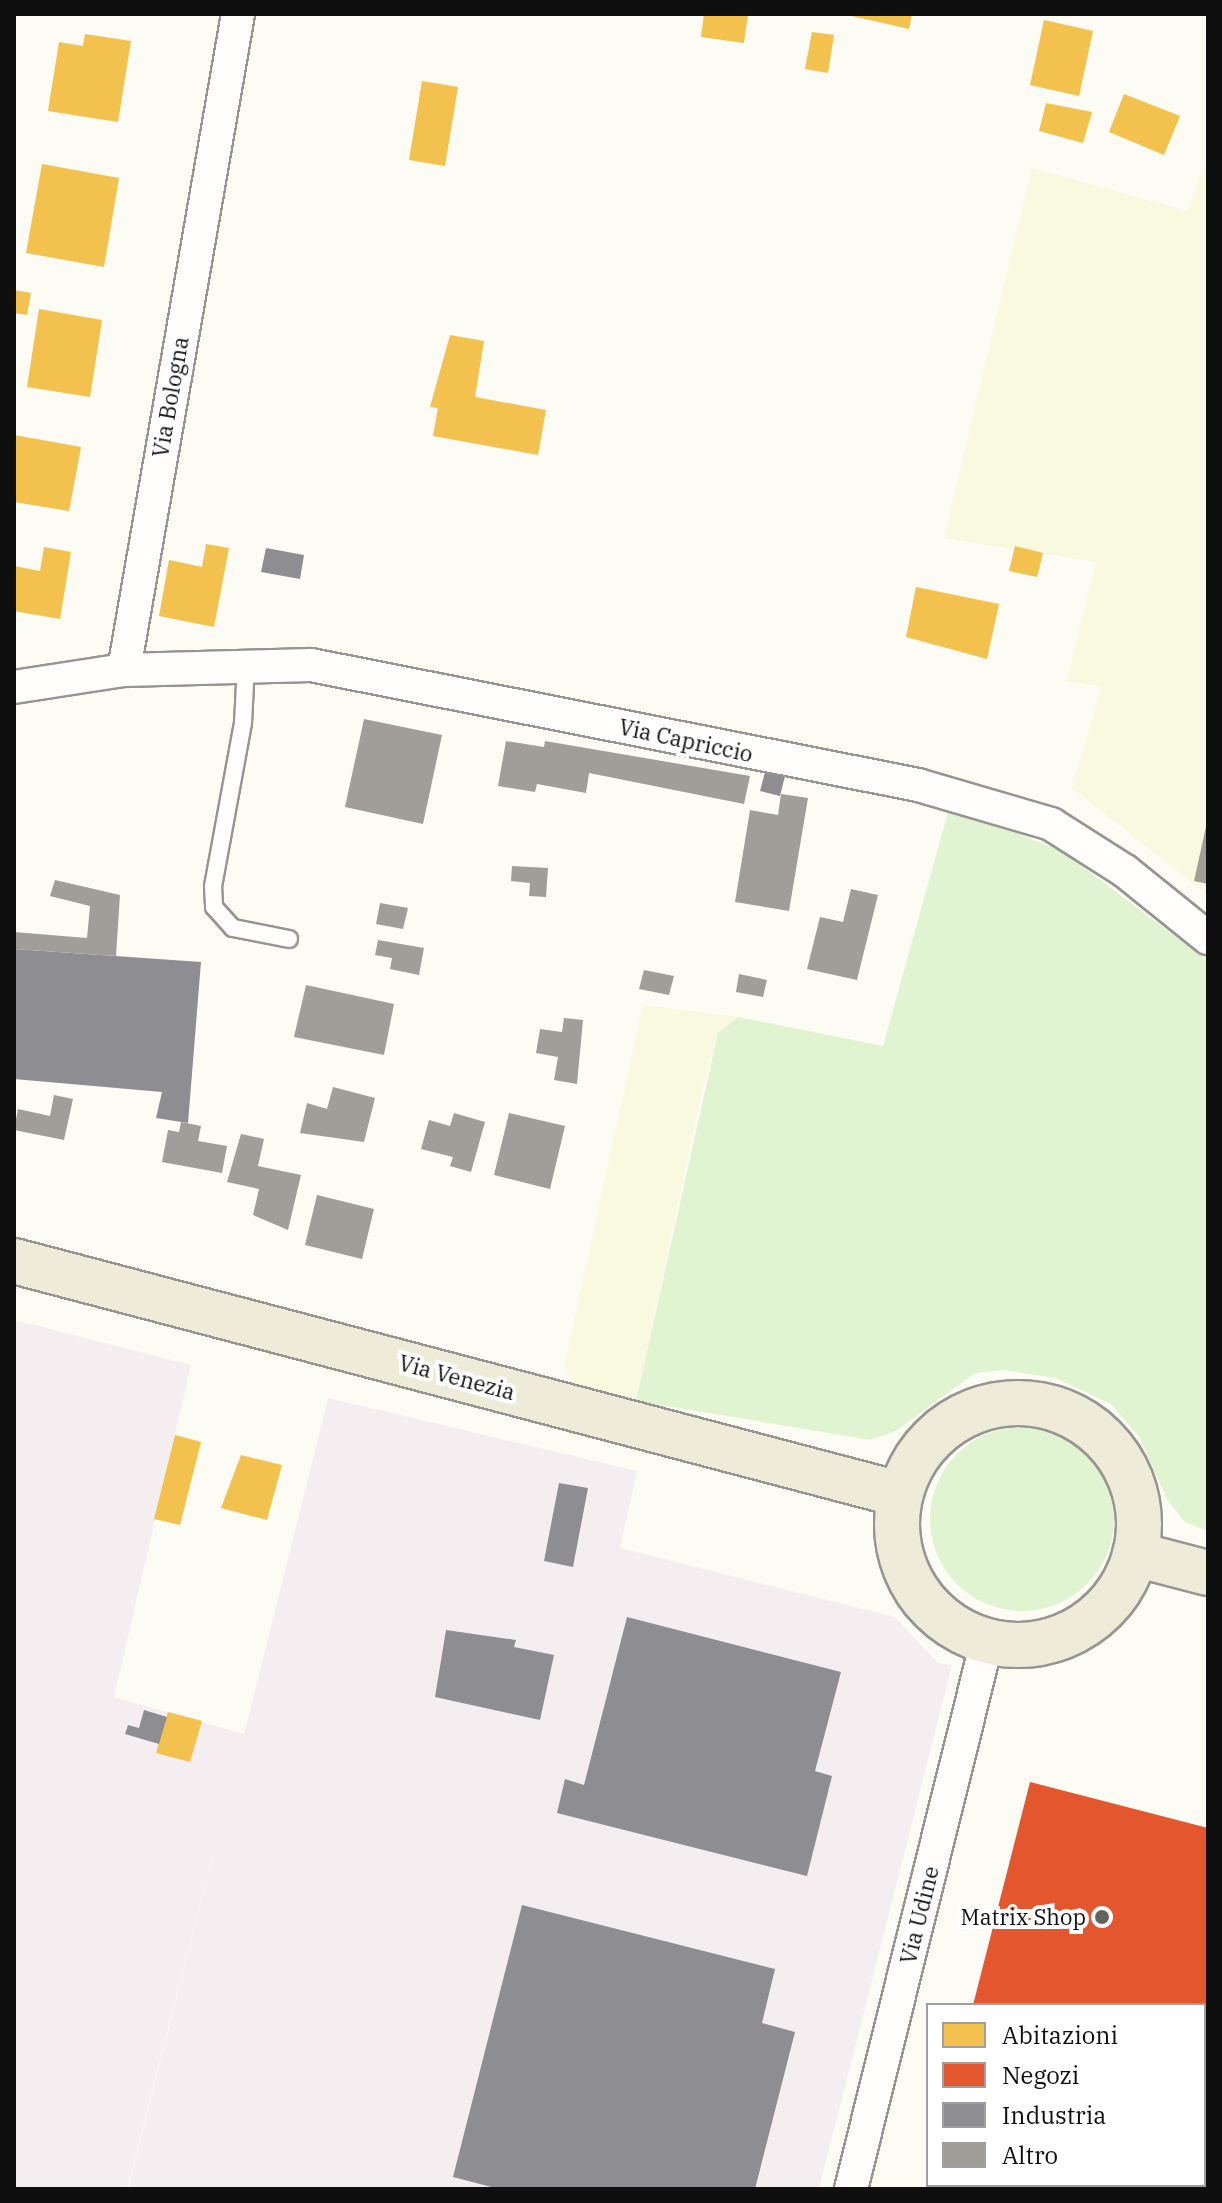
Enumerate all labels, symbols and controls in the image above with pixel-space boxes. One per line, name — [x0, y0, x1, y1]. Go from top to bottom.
street label: Via Bologna — [146, 334, 194, 460]
street label: Via Capriccio — [617, 713, 755, 767]
street label: Via Venezia — [396, 1349, 518, 1405]
street label: Via Udine — [894, 1863, 944, 1967]
place label: Matrix Shop — [961, 1904, 1086, 1930]
marker: Matrix Shop — [1093, 1908, 1111, 1926]
legend — [926, 2003, 1206, 2187]
text: Abitazioni — [1002, 2019, 1118, 2051]
text: Negozi — [1002, 2059, 1079, 2091]
text: Industria — [1002, 2099, 1106, 2131]
text: Altro — [1002, 2139, 1058, 2171]

